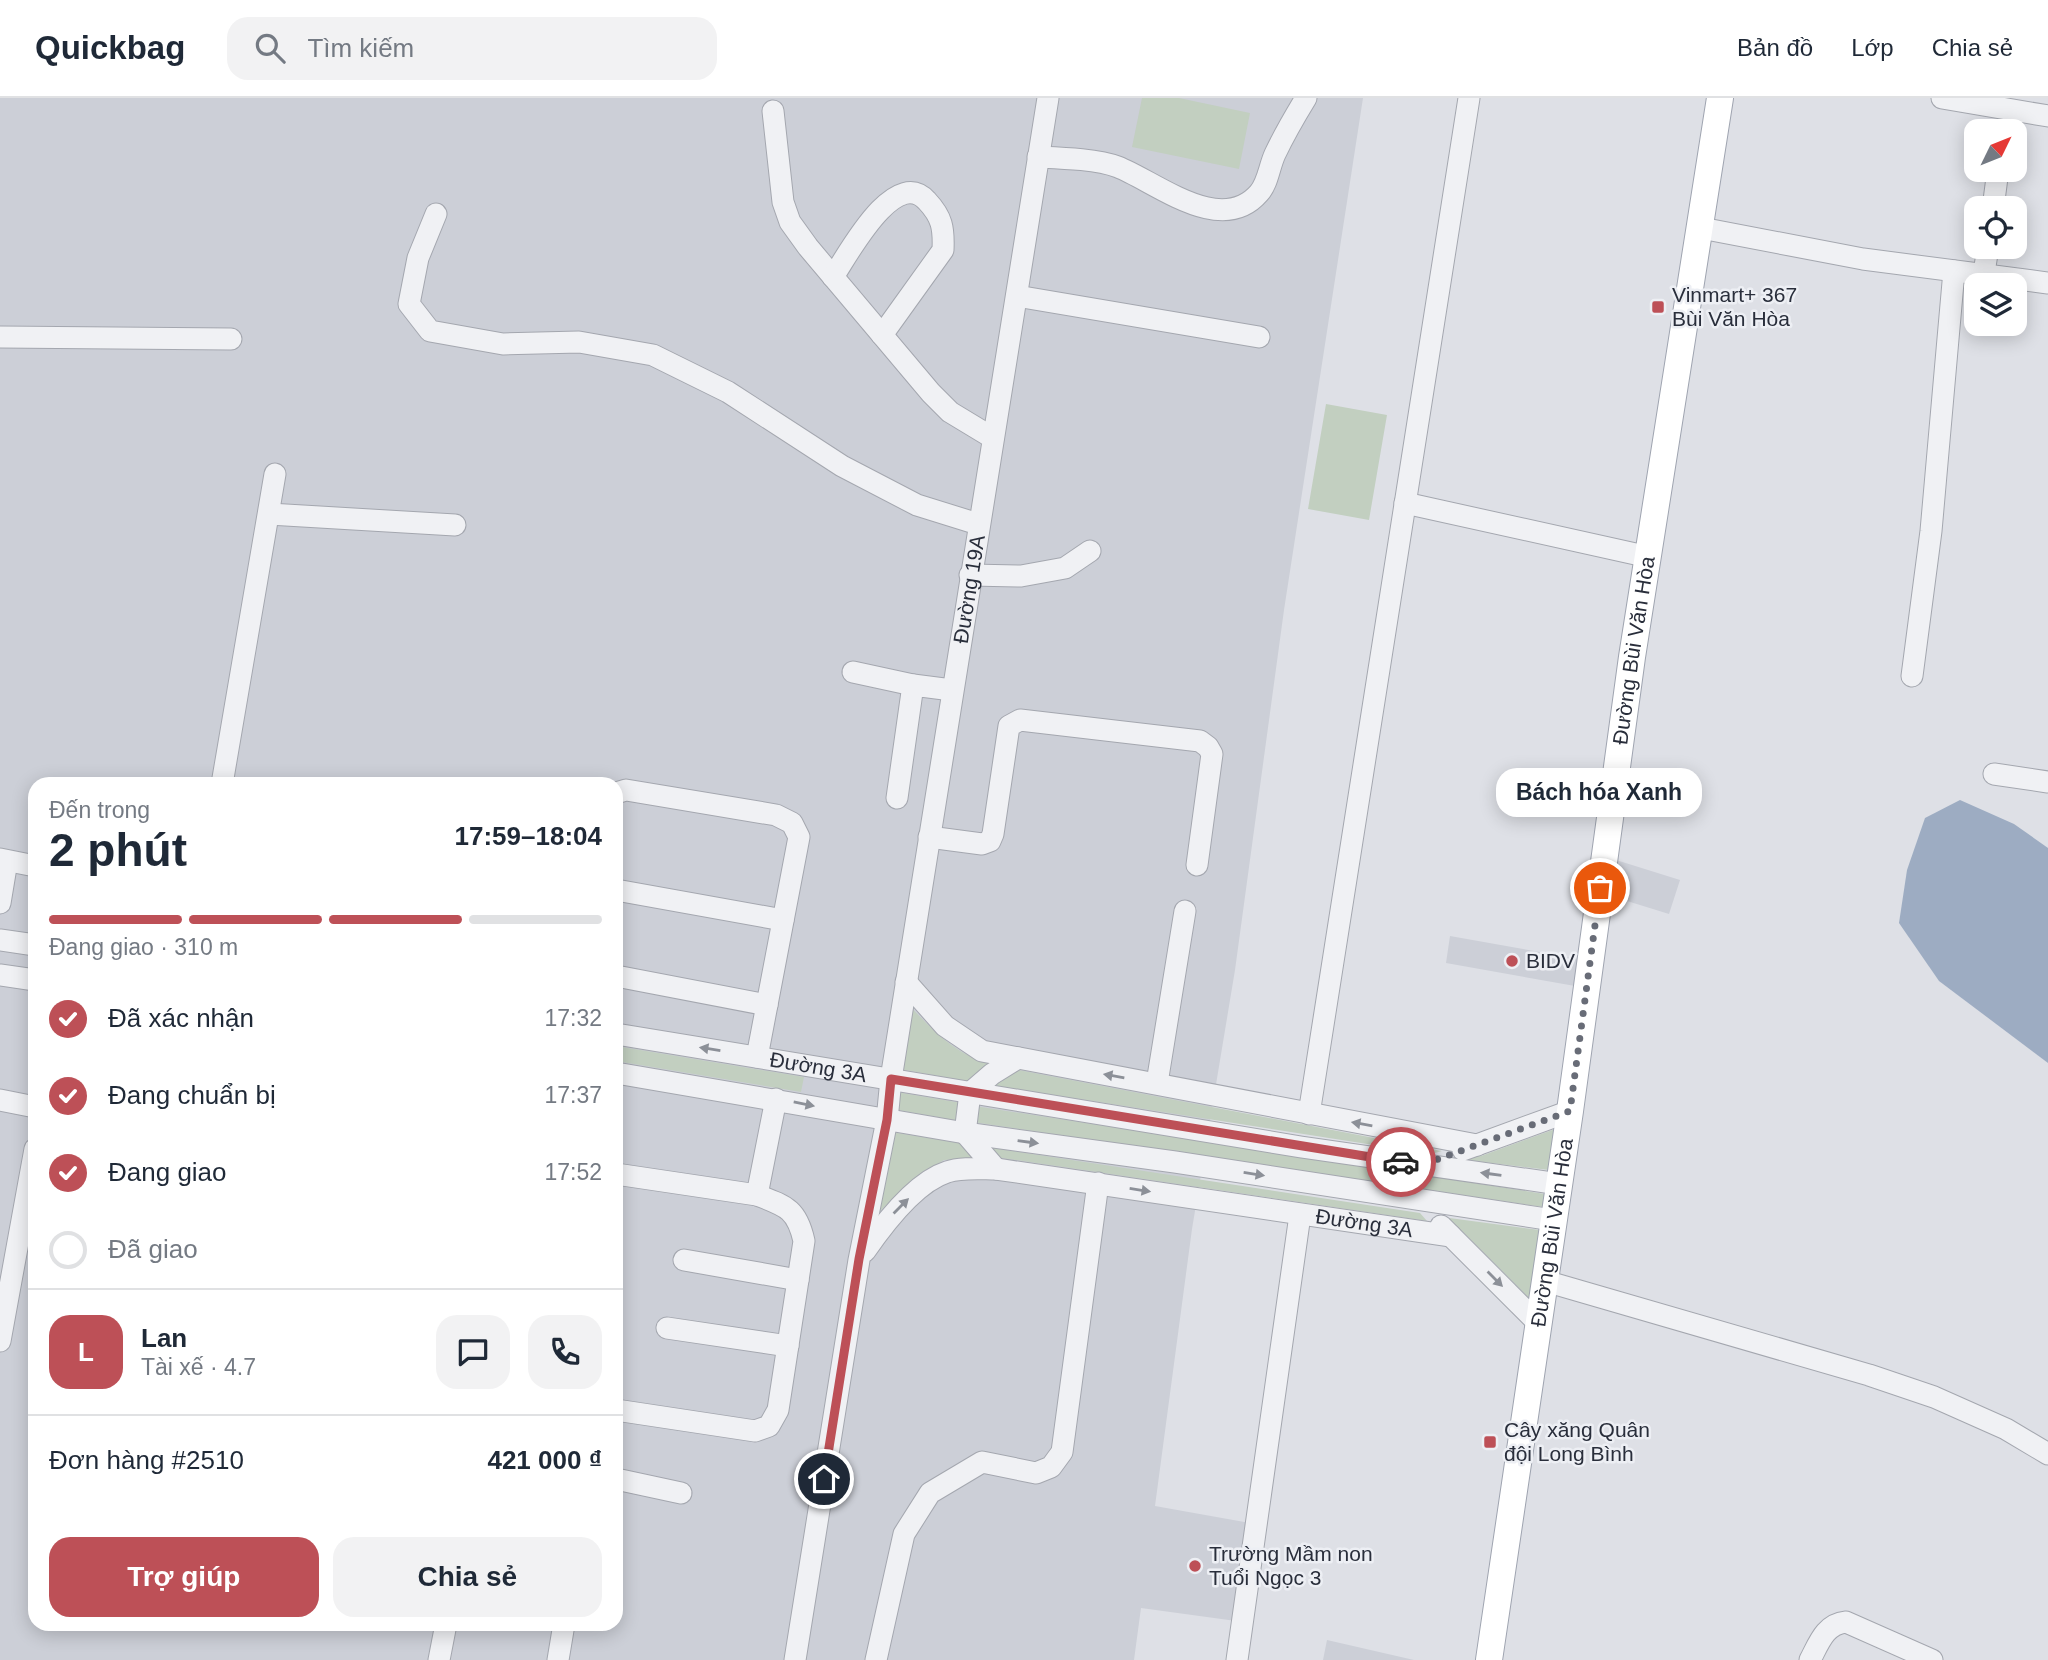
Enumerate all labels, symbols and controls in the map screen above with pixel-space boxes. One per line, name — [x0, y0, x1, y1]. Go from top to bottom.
search box — [227, 17, 717, 80]
text: Quickbag — [35, 29, 185, 66]
icon: search — [251, 29, 289, 67]
text: Tìm kiếm — [307, 33, 414, 63]
text: Bản đồ — [1737, 34, 1813, 61]
text: Lớp — [1851, 34, 1894, 61]
text: Chia sẻ — [1932, 34, 2013, 61]
north arrow — [1964, 119, 2026, 182]
map controls — [1964, 119, 2027, 336]
button: locate — [1964, 196, 2027, 259]
button: layers — [1964, 273, 2027, 336]
place label: Vinmart+ 367 Bùi Văn Hòa — [1672, 283, 1797, 330]
marker: Vinmart+ 367 Bùi Văn Hòa — [1650, 299, 1666, 315]
street label: Đường 19A — [949, 533, 989, 645]
street label: Đường Bùi Văn Hòa — [1608, 554, 1659, 746]
callout: Bách hóa Xanh — [1497, 769, 1703, 818]
text: Bách hóa Xanh — [1516, 779, 1682, 805]
text: Đến trong — [49, 797, 150, 823]
text: 17:59–18:04 — [455, 821, 602, 851]
text: 2 phút — [49, 824, 187, 876]
pin — [1570, 858, 1630, 918]
icon: bag — [1581, 869, 1619, 907]
text: Đang giao · 310 m — [49, 934, 238, 960]
place label: BIDV — [1526, 949, 1575, 972]
marker: BIDV — [1504, 953, 1520, 969]
icon: check — [49, 1000, 87, 1038]
text: Đã xác nhận — [108, 1003, 254, 1033]
text: 17:32 — [544, 1005, 602, 1031]
one-way arrow — [699, 1043, 721, 1054]
street label: Đường 3A — [768, 1048, 869, 1086]
one-way arrow — [1103, 1070, 1125, 1081]
icon: check — [49, 1077, 87, 1115]
text: Đang chuẩn bị — [108, 1080, 276, 1110]
text: 17:37 — [544, 1082, 602, 1108]
one-way arrow — [793, 1099, 815, 1110]
one-way arrow — [1351, 1118, 1373, 1129]
courier — [1366, 1127, 1436, 1197]
street label: Đường Bùi Văn Hòa — [1526, 1136, 1577, 1328]
one-way arrow — [1018, 1137, 1040, 1148]
icon: car — [1382, 1143, 1420, 1181]
icon: check — [49, 1154, 87, 1192]
text: Đang giao — [108, 1157, 227, 1187]
text: 17:52 — [544, 1159, 602, 1185]
one-way arrow — [1243, 1169, 1265, 1180]
one-way arrow — [1480, 1169, 1502, 1180]
one-way arrow — [1129, 1185, 1151, 1196]
one-way arrow — [893, 1198, 909, 1214]
street label: Đường 3A — [1314, 1204, 1414, 1241]
text: Đã giao — [108, 1234, 198, 1264]
one-way arrow — [1486, 1271, 1503, 1288]
button: chat — [436, 1315, 510, 1389]
button: phone — [528, 1315, 602, 1389]
text: Lan — [141, 1323, 187, 1353]
text: L — [78, 1337, 94, 1367]
text: Tài xế · 4.7 — [141, 1354, 256, 1380]
place label: Cây xăng Quân đội Long Bình — [1504, 1418, 1650, 1465]
marker: Cây xăng Quân đội Long Bình — [1482, 1434, 1498, 1450]
text: Đơn hàng #2510 — [49, 1445, 244, 1475]
text: 421 000 ₫ — [487, 1445, 602, 1475]
pin — [794, 1449, 854, 1509]
icon: home — [805, 1460, 843, 1498]
button: Trợ giúp — [49, 1537, 319, 1617]
button: Chia sẻ — [333, 1537, 602, 1617]
place label: Trường Mầm non Tuổi Ngọc 3 — [1209, 1542, 1373, 1589]
marker: Trường Mầm non Tuổi Ngọc 3 — [1187, 1558, 1203, 1574]

